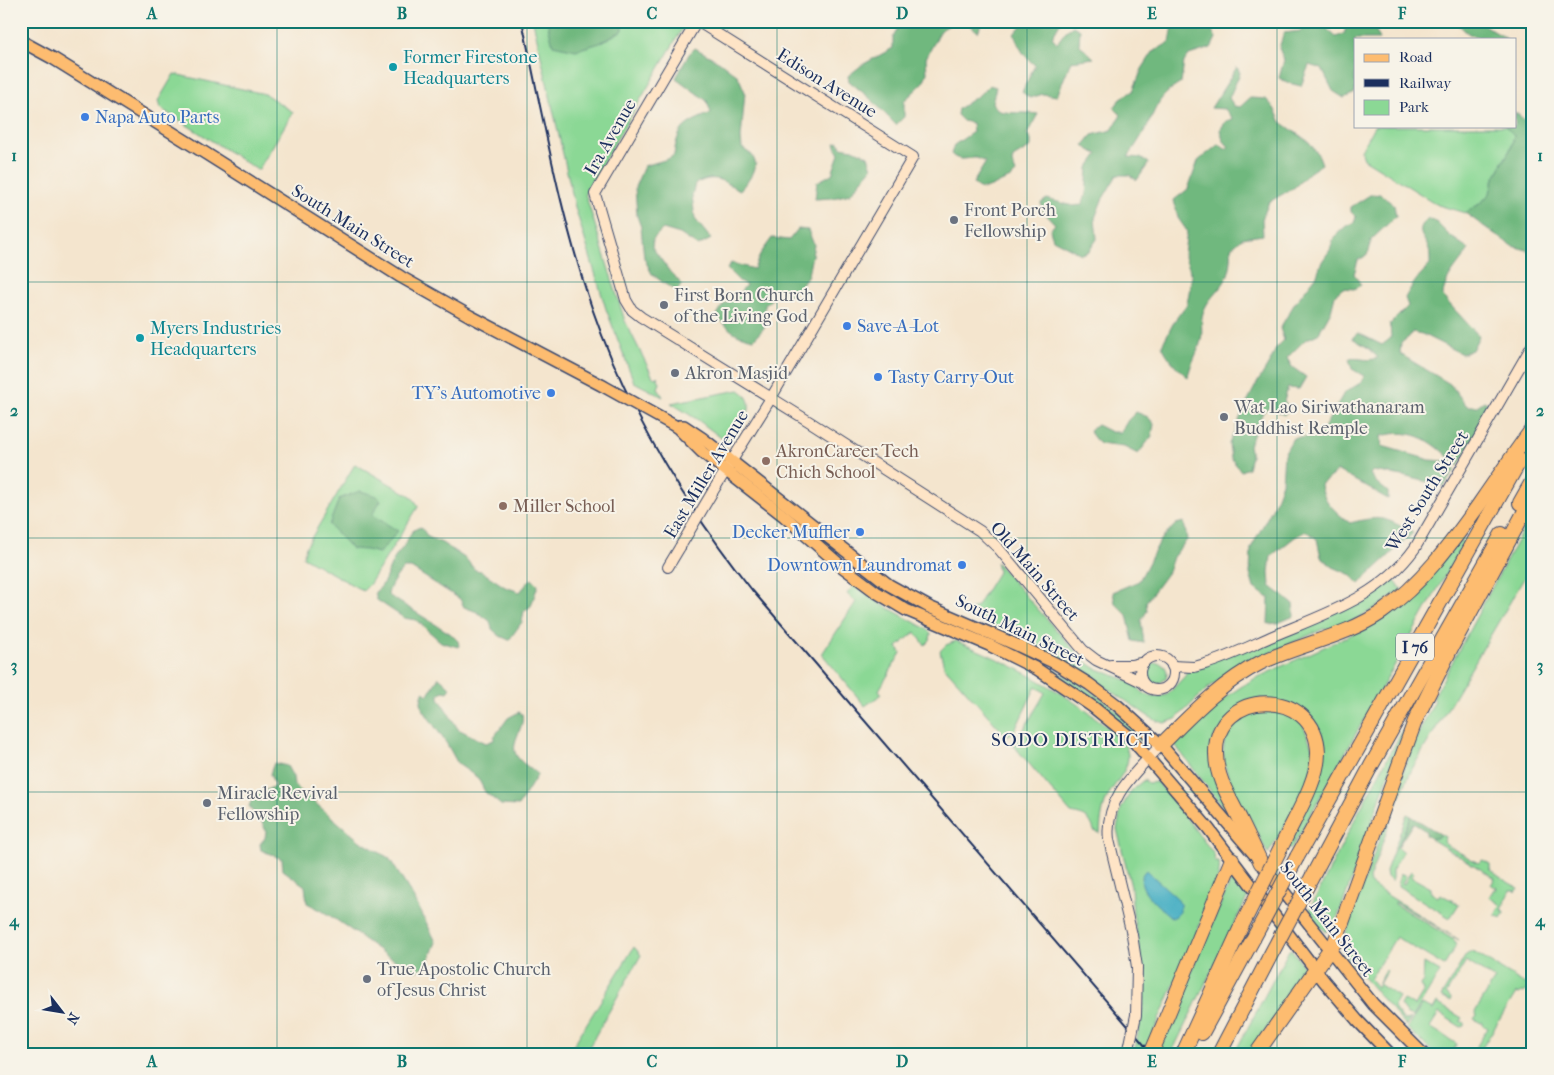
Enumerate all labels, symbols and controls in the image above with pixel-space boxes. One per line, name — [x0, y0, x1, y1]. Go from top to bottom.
text: A — [146, 4, 158, 23]
text: B — [397, 4, 407, 23]
text: C — [647, 4, 658, 23]
text: D — [896, 4, 908, 23]
text: E — [1147, 4, 1157, 23]
text: F — [1397, 4, 1407, 23]
legend — [1354, 38, 1516, 128]
street label: Edison Avenue — [773, 44, 881, 123]
place label: Former Firestone Headquarters — [403, 47, 537, 89]
text: Road — [1399, 48, 1433, 66]
marker: Former Firestone Headquarters — [387, 61, 399, 73]
text: Railway — [1399, 74, 1452, 92]
street label: Ira Avenue — [580, 95, 641, 179]
text: Park — [1399, 98, 1429, 116]
place label: Napa Auto Parts — [95, 107, 220, 128]
marker: Napa Auto Parts — [79, 111, 91, 123]
text: 1 — [11, 146, 17, 165]
text: 1 — [1537, 146, 1543, 165]
street label: South Main Street — [288, 180, 418, 273]
place label: Front Porch Fellowship — [964, 200, 1056, 242]
marker: Front Porch Fellowship — [948, 214, 960, 226]
place label: First Born Church of the Living God — [674, 285, 814, 327]
marker: First Born Church of the Living God — [658, 299, 670, 311]
place label: Save-A-Lot — [857, 316, 940, 337]
place label: Myers Industries Headquarters — [150, 318, 282, 360]
marker: Save-A-Lot — [841, 320, 853, 332]
marker: Myers Industries Headquarters — [134, 332, 146, 344]
place label: Akron Masjid — [684, 363, 788, 384]
marker: Akron Masjid — [669, 367, 681, 379]
place label: Tasty Carry-Out — [888, 367, 1015, 388]
marker: Tasty Carry-Out — [872, 371, 884, 383]
place label: TY's Automotive — [412, 383, 541, 404]
marker: TY's Automotive — [545, 387, 557, 399]
place label: Wat Lao Siriwathanaram Buddhist Remple — [1233, 397, 1425, 439]
text: 2 — [10, 401, 18, 420]
text: 2 — [1536, 401, 1544, 420]
street label: East Miller Avenue — [660, 406, 753, 542]
marker: Wat Lao Siriwathanaram Buddhist Remple — [1218, 411, 1230, 423]
street label: West South Street — [1381, 426, 1473, 556]
place label: AkronCareer Tech Chich School — [775, 441, 919, 483]
marker: AkronCareer Tech Chich School — [760, 455, 772, 467]
place label: Miller School — [513, 496, 615, 517]
marker: Miller School — [497, 500, 509, 512]
street label: Old Main Street — [986, 517, 1084, 626]
place label: Decker Muffler — [732, 522, 850, 543]
marker: Decker Muffler — [854, 526, 866, 538]
place label: Downtown Laundromat — [767, 555, 953, 576]
marker: Downtown Laundromat — [956, 559, 968, 571]
street label: South Main Street — [952, 590, 1088, 671]
road number: I 76 — [1396, 634, 1434, 660]
text: 3 — [11, 656, 17, 676]
text: 3 — [1537, 656, 1543, 676]
district label: SODO DISTRICT — [991, 729, 1153, 751]
place label: Miracle Revival Fellowship — [217, 783, 338, 825]
marker: Miracle Revival Fellowship — [201, 797, 213, 809]
street label: South Main Street — [1275, 857, 1379, 982]
text: 4 — [8, 911, 20, 931]
text: 4 — [1534, 911, 1546, 931]
place label: True Apostolic Church of Jesus Christ — [377, 959, 551, 1001]
marker: True Apostolic Church of Jesus Christ — [361, 973, 373, 985]
north arrow — [38, 988, 88, 1038]
text: N — [62, 1010, 83, 1028]
text: A — [146, 1052, 158, 1071]
text: B — [397, 1052, 407, 1071]
text: C — [647, 1052, 658, 1071]
text: D — [896, 1052, 908, 1071]
text: E — [1147, 1052, 1157, 1071]
text: F — [1397, 1052, 1407, 1071]

